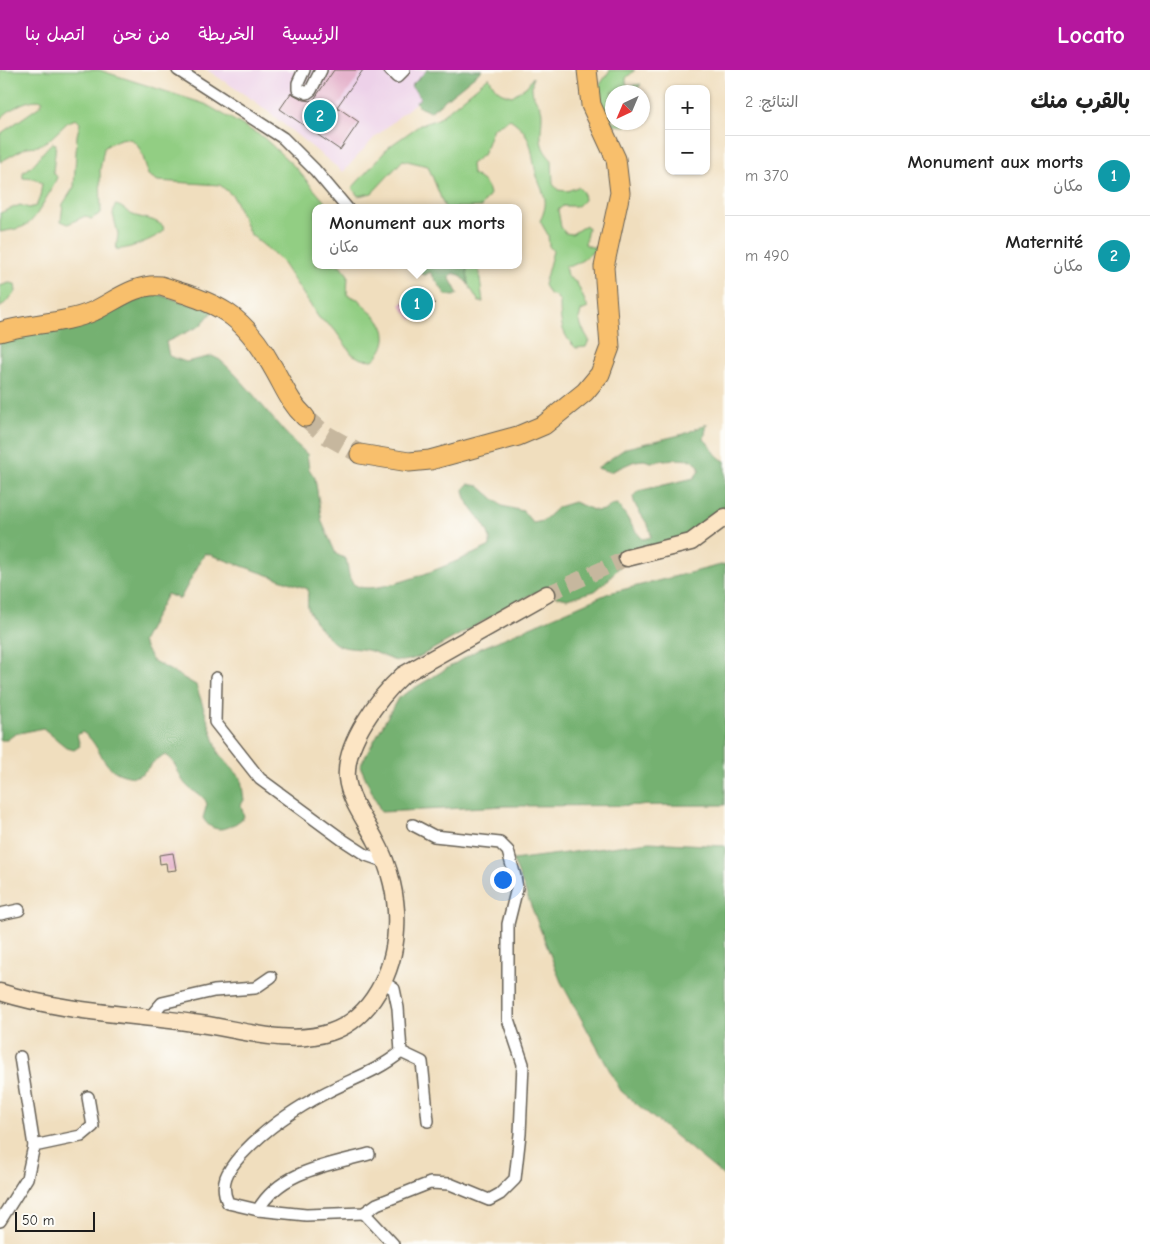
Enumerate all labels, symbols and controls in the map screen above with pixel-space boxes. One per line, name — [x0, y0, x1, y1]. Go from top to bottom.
text: Locato — [1057, 21, 1125, 49]
text: اتصل بنا — [25, 24, 85, 45]
text: من نحن — [113, 24, 170, 45]
text: الخريطة — [198, 24, 254, 45]
text: الرئيسية — [282, 24, 339, 45]
north arrow — [605, 85, 650, 130]
map controls — [665, 85, 710, 175]
button: + — [665, 85, 710, 130]
text: بالقرب منك — [1030, 89, 1130, 113]
text: النتائج: 2 — [745, 93, 799, 111]
pin: 2 — [304, 97, 336, 135]
button: − — [665, 130, 710, 175]
text: Monument aux morts — [907, 151, 1083, 173]
text: 370 m — [745, 167, 789, 185]
text: 1 — [1111, 167, 1117, 185]
text: مكان — [1053, 177, 1083, 195]
popup — [312, 204, 522, 269]
text: Monument aux morts — [329, 212, 505, 234]
text: Maternité — [1005, 231, 1083, 253]
text: مكان — [329, 238, 359, 256]
text: 490 m — [745, 247, 790, 265]
text: 2 — [1110, 247, 1118, 265]
text: مكان — [1053, 257, 1083, 275]
pin: 1 — [401, 285, 433, 323]
your location — [490, 867, 516, 893]
scale bar — [15, 1209, 95, 1232]
text: 50 m — [22, 1212, 54, 1229]

